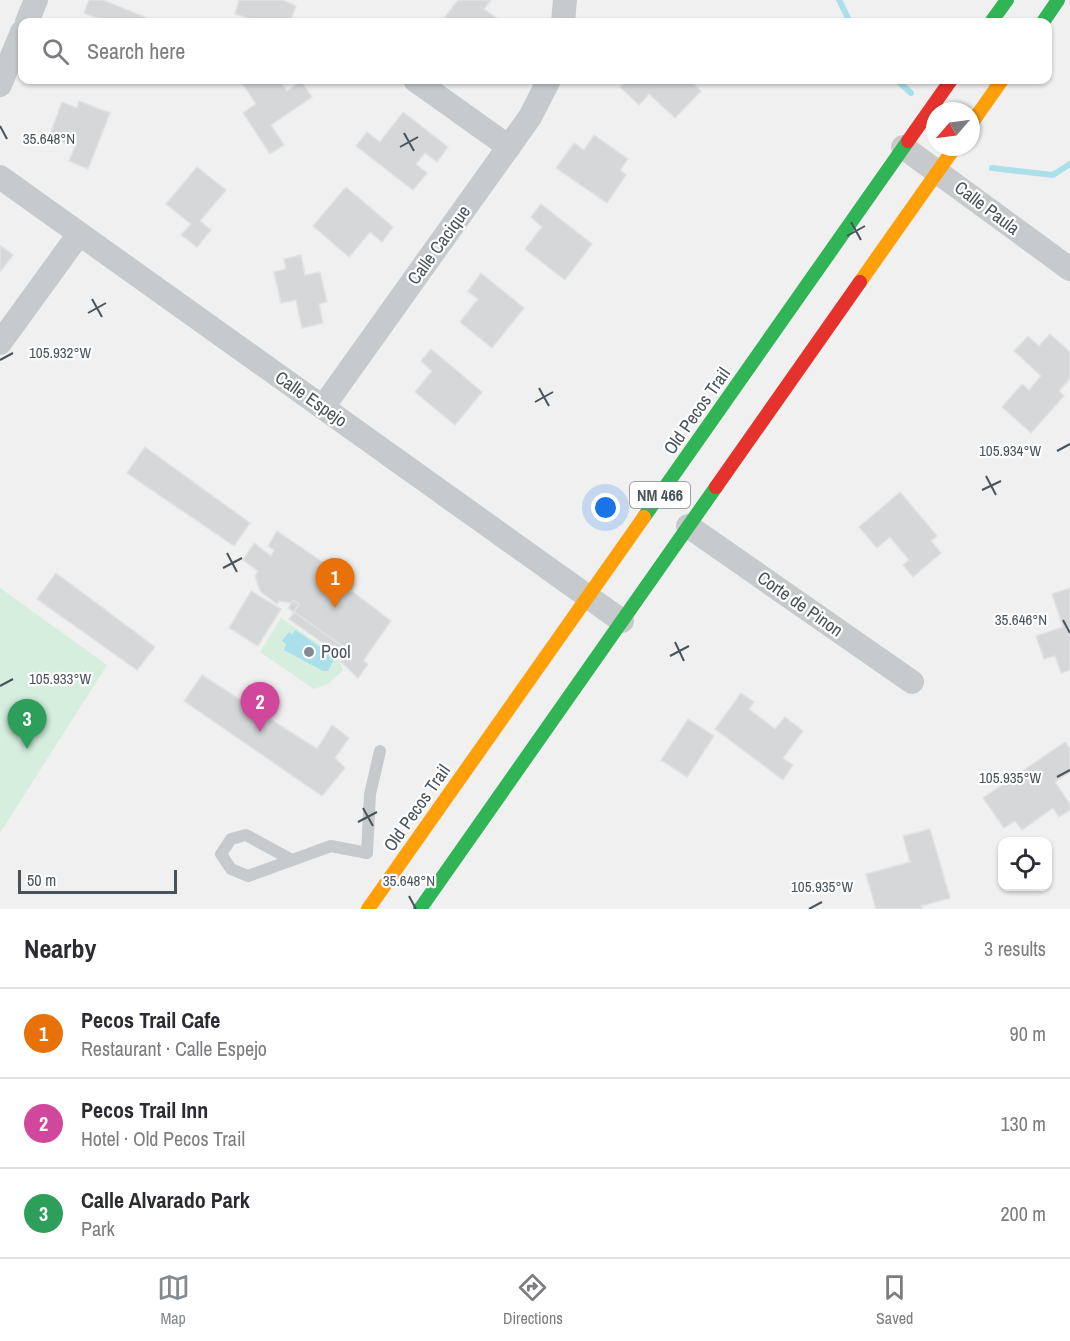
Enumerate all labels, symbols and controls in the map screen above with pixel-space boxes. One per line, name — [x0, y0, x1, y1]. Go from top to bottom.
search box — [18, 18, 1052, 84]
icon: search — [39, 35, 72, 68]
text: Search here — [87, 36, 185, 66]
north arrow — [926, 102, 980, 156]
text: 35.648°N — [23, 128, 75, 149]
street label: Calle Paula — [950, 175, 1025, 240]
street label: Calle Cacique — [401, 200, 476, 290]
text: 105.932°W — [29, 342, 91, 363]
street label: Old Pecos Trail — [657, 362, 736, 459]
street label: Calle Espejo — [270, 365, 352, 433]
text: 105.934°W — [979, 440, 1041, 461]
road number: NM 466 — [630, 482, 690, 508]
your location — [591, 493, 620, 522]
pin: 1 — [316, 558, 354, 608]
street label: Corte de Pinon — [752, 565, 848, 642]
text: 35.646°N — [995, 609, 1047, 630]
place label: Pool — [321, 639, 351, 664]
marker: Pool — [302, 645, 316, 659]
text: 105.933°W — [29, 668, 91, 689]
pin: 2 — [240, 682, 280, 732]
pin: 3 — [8, 700, 46, 749]
street label: Old Pecos Trail — [377, 759, 456, 856]
text: 105.935°W — [979, 767, 1041, 788]
map controls — [998, 837, 1052, 891]
button: locate — [998, 837, 1052, 891]
scale bar — [18, 867, 177, 894]
text: 50 m — [27, 869, 56, 891]
text: 35.648°N — [383, 870, 435, 891]
text: 105.935°W — [791, 876, 853, 897]
text: Nearby — [24, 931, 96, 966]
text: 3 results — [984, 935, 1046, 962]
text: Pecos Trail Cafe — [81, 1005, 220, 1035]
text: 1 — [39, 1020, 48, 1047]
text: 90 m — [1010, 1020, 1046, 1047]
text: Restaurant · Calle Espejo — [81, 1035, 267, 1062]
text: Pecos Trail Inn — [81, 1095, 208, 1125]
text: 2 — [39, 1110, 48, 1137]
text: 130 m — [1000, 1110, 1046, 1137]
text: Hotel · Old Pecos Trail — [81, 1125, 245, 1152]
text: Calle Alvarado Park — [81, 1185, 250, 1215]
text: 3 — [39, 1200, 48, 1227]
text: 200 m — [1000, 1200, 1046, 1227]
text: Park — [81, 1215, 115, 1242]
tab: Map — [157, 1271, 190, 1329]
tab: Directions — [503, 1271, 563, 1329]
tab: Saved — [876, 1271, 913, 1329]

